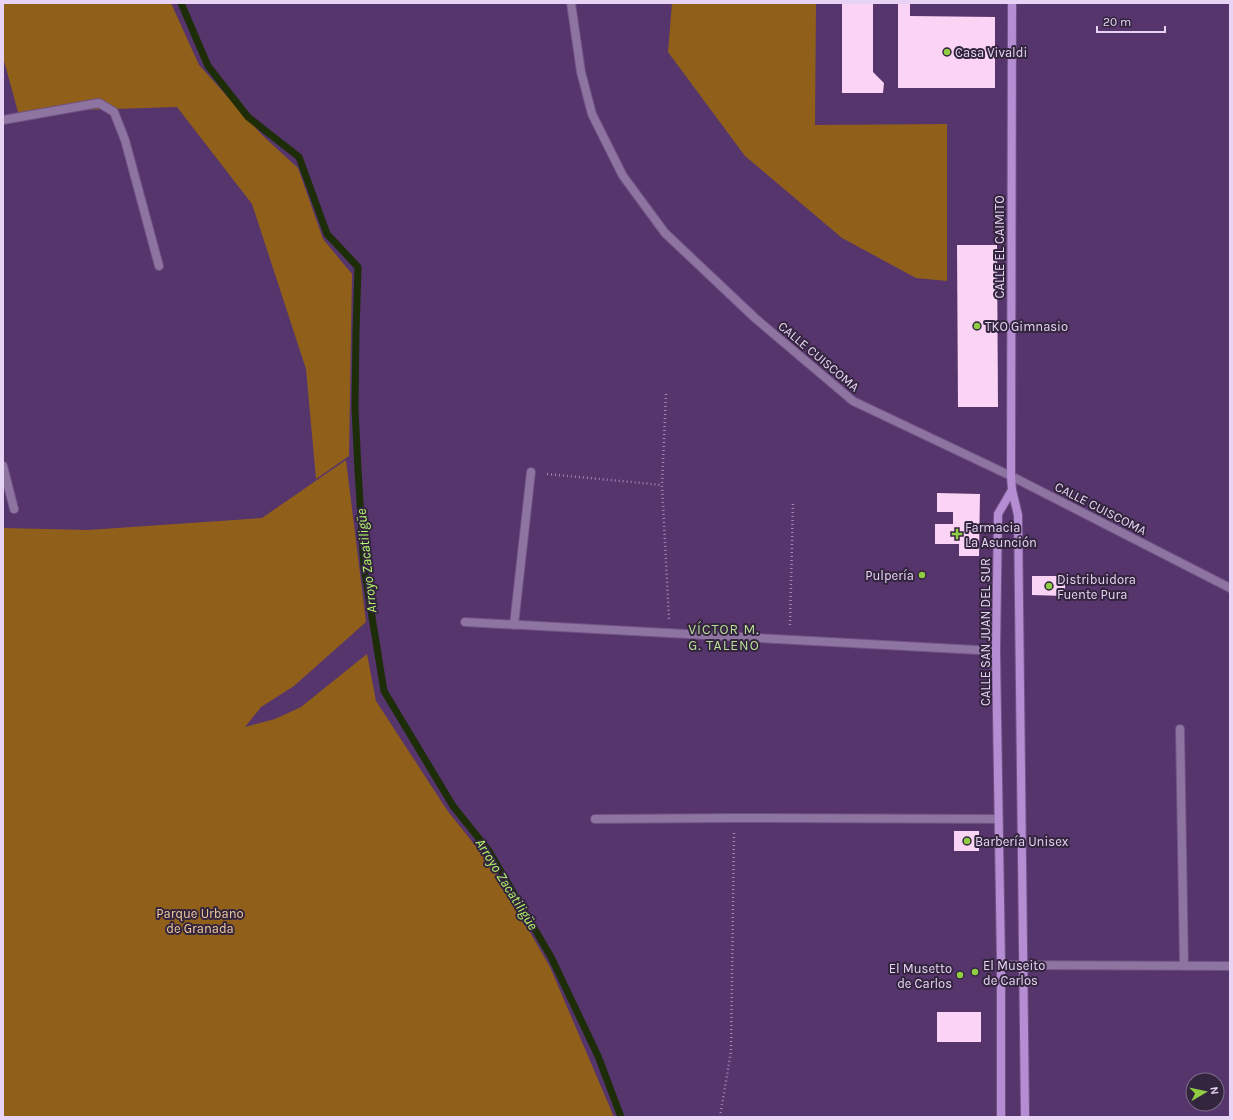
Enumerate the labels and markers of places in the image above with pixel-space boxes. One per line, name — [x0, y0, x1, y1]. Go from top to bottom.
place label: Casa Vivaldi — [955, 45, 1027, 60]
marker: Casa Vivaldi — [942, 47, 952, 57]
place label: TKO Gimnasio — [985, 319, 1068, 334]
marker: TKO Gimnasio — [972, 321, 982, 331]
place label: Farmacia La Asunción — [965, 520, 1037, 550]
marker: Farmacia La Asunción — [952, 529, 962, 539]
place label: Pulpería — [865, 568, 914, 583]
marker: Pulpería — [917, 570, 927, 580]
place label: Distribuidora Fuente Pura — [1057, 572, 1136, 602]
marker: Distribuidora Fuente Pura — [1044, 581, 1054, 591]
place label: Barbería Unisex — [975, 834, 1069, 849]
marker: Barbería Unisex — [962, 836, 972, 846]
place label: El Museito de Carlos — [983, 958, 1045, 988]
place label: El Musetto de Carlos — [889, 961, 952, 991]
marker: El Museito de Carlos — [970, 967, 980, 977]
marker: El Musetto de Carlos — [955, 970, 965, 980]

